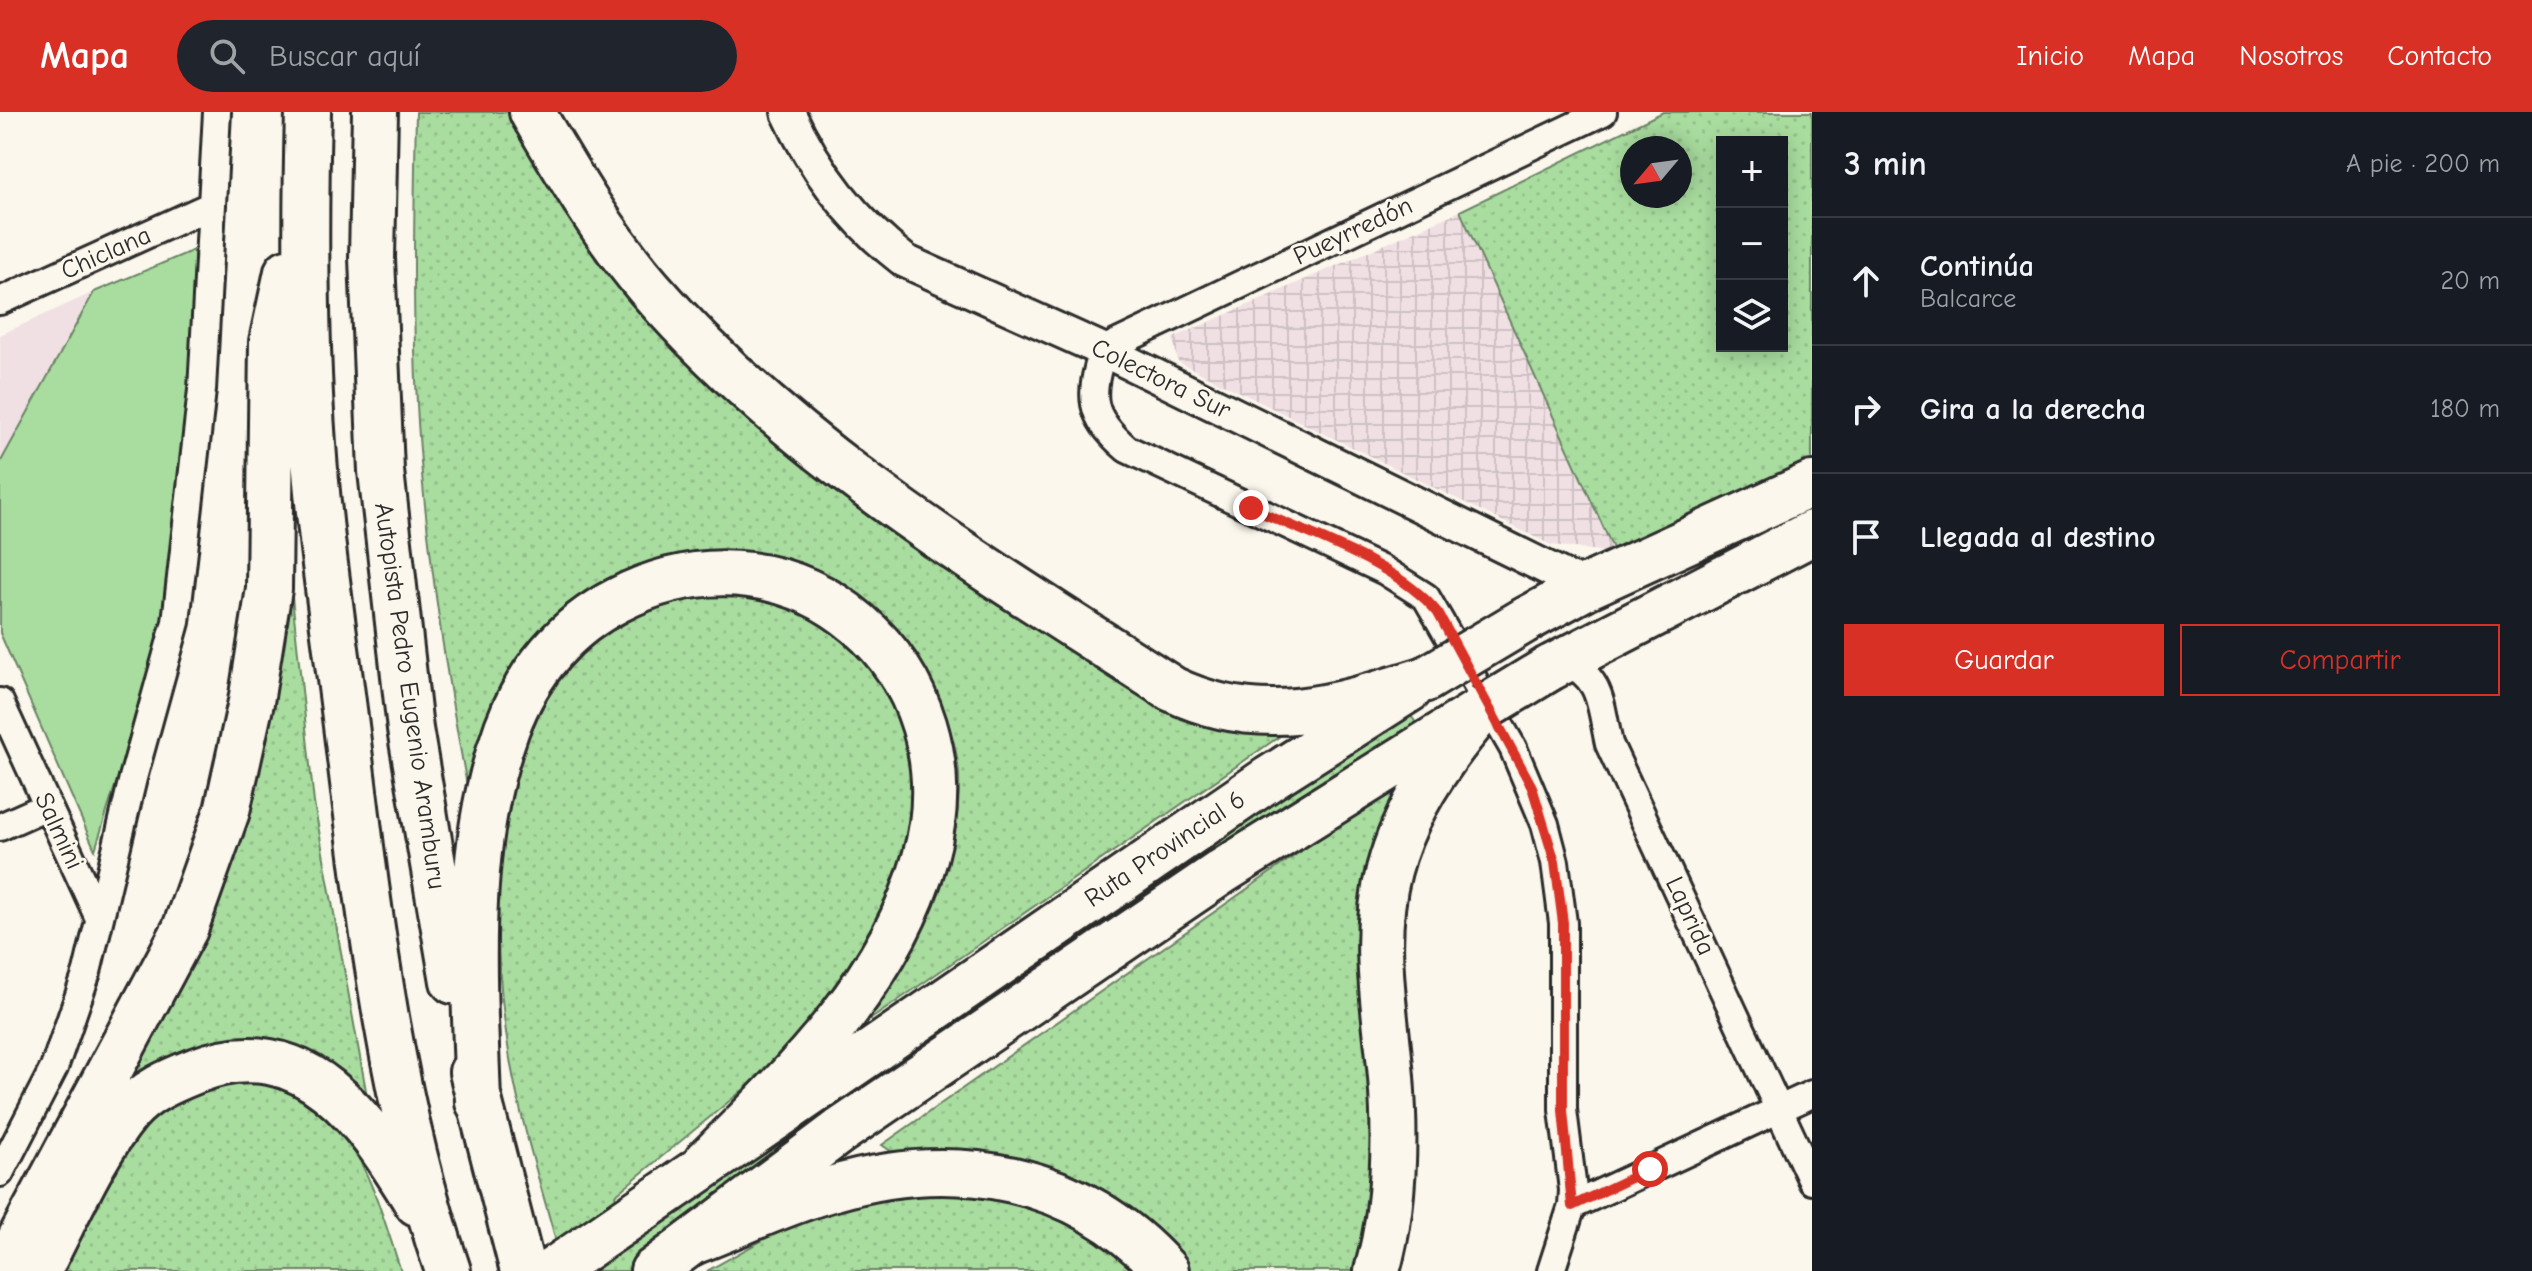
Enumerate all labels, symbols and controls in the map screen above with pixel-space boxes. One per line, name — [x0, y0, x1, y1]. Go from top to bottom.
search box — [177, 20, 737, 92]
text: Mapa — [40, 34, 129, 78]
icon: search — [205, 34, 249, 78]
text: Buscar aquí — [269, 39, 420, 74]
text: Inicio — [2017, 40, 2084, 72]
text: Mapa — [2128, 40, 2195, 72]
text: Nosotros — [2239, 40, 2343, 72]
text: Contacto — [2387, 40, 2492, 72]
north arrow — [1620, 136, 1692, 208]
map controls — [1716, 136, 1788, 352]
button: + — [1716, 136, 1788, 208]
text: 3 min — [1844, 144, 1927, 184]
text: A pie · 200 m — [2346, 149, 2500, 179]
street label: Pueyrredón — [1289, 190, 1417, 272]
button: − — [1716, 208, 1788, 280]
street label: Chiclana — [56, 220, 156, 286]
text: Continúa — [1920, 249, 2034, 284]
icon: ahead — [1844, 259, 1888, 303]
text: 20 m — [2440, 266, 2500, 296]
button: layers — [1716, 280, 1788, 352]
text: Balcarce — [1920, 284, 2016, 314]
street label: Colectora Sur — [1086, 332, 1236, 426]
icon: right — [1844, 387, 1888, 431]
text: Gira a la derecha — [1920, 392, 2146, 427]
text: 180 m — [2430, 394, 2500, 424]
route end — [1233, 490, 1269, 526]
street label: Autopista Pedro Eugenio Aramburu — [368, 501, 452, 891]
icon: arrive — [1844, 515, 1888, 559]
text: Llegada al destino — [1920, 520, 2156, 555]
button: Guardar — [1844, 624, 2164, 696]
button: Compartir — [2180, 624, 2500, 696]
street label: Ruta Provincial 6 — [1079, 784, 1251, 914]
street label: Salmini — [28, 788, 90, 874]
street label: Laprida — [1659, 872, 1721, 960]
route start — [1632, 1151, 1668, 1187]

